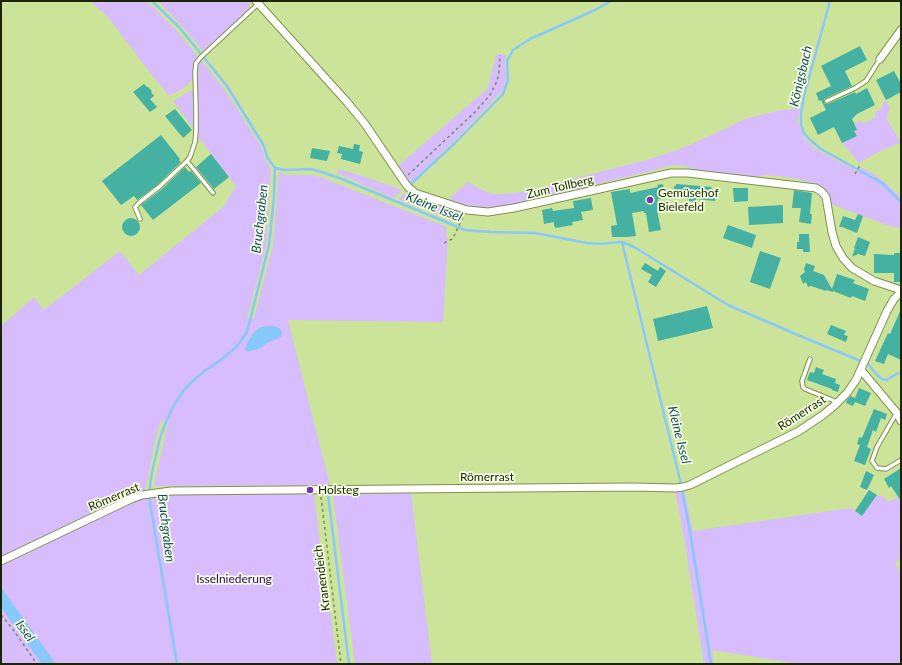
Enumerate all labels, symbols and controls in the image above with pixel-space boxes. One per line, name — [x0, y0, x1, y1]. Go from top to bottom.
water label: Königsbach — [786, 44, 816, 108]
street label: Zum Tollberg — [525, 172, 595, 202]
water label: Bruchgraben — [249, 184, 271, 254]
place label: Gemüsehof Bielefeld — [658, 186, 719, 214]
water label: Kleine Issel — [404, 189, 464, 225]
marker: Gemüsehof Bielefeld — [645, 195, 655, 205]
street label: Römerrast — [775, 392, 829, 434]
water label: Kleine Issel — [664, 404, 694, 466]
street label: Römerrast — [460, 470, 514, 484]
street label: Römerrast — [86, 480, 142, 514]
place label: Holsteg — [318, 483, 359, 497]
marker: Holsteg — [305, 485, 315, 495]
water label: Bruchgraben — [154, 493, 178, 563]
street label: Kranendeich — [311, 544, 333, 612]
park label: Isselniederung — [196, 572, 272, 586]
water label: Issel — [12, 617, 38, 645]

